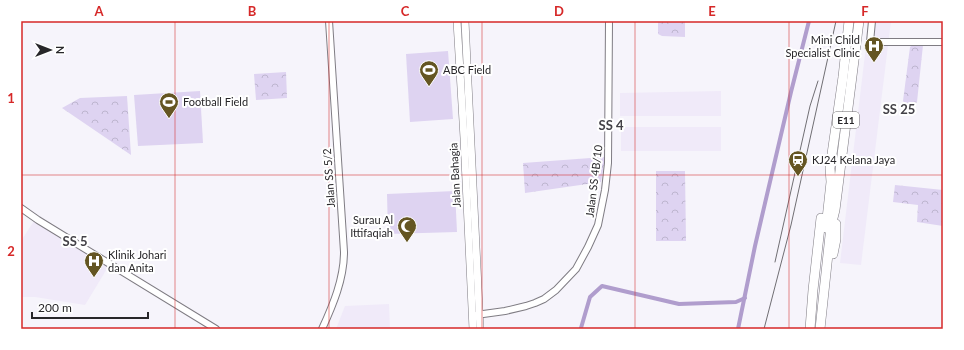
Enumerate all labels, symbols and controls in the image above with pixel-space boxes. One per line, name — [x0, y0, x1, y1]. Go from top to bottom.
text: A — [93, 3, 104, 19]
text: B — [248, 3, 257, 19]
text: C — [401, 3, 410, 19]
text: D — [554, 3, 564, 19]
text: E — [708, 3, 716, 19]
text: F — [861, 3, 869, 19]
north arrow — [30, 30, 70, 70]
place label: Mini Child Specialist Clinic — [785, 33, 860, 59]
hospital icon: Mini Child Specialist Clinic — [863, 35, 885, 63]
text: N — [54, 46, 67, 54]
sports icon: ABC Field — [418, 59, 440, 87]
place label: ABC Field — [443, 63, 491, 76]
text: 1 — [7, 90, 15, 106]
sports icon: Football Field — [158, 91, 180, 119]
place label: Football Field — [183, 95, 248, 108]
district label: SS 25 — [883, 101, 915, 117]
road number: E11 — [833, 112, 859, 128]
district label: SS 4 — [599, 117, 624, 133]
street label: Jalan Bahagia — [446, 142, 463, 208]
street label: Jalan SS 4B/10 — [583, 143, 604, 218]
street label: Jalan SS 5/2 — [320, 148, 337, 208]
station icon: KJ24 Kelana Jaya — [787, 149, 809, 177]
place label: KJ24 Kelana Jaya — [812, 153, 895, 166]
place label: Surau Al Ittifaqiah — [350, 213, 393, 239]
mosque icon: Surau Al Ittifaqiah — [396, 215, 418, 243]
district label: SS 5 — [63, 233, 87, 249]
text: 2 — [7, 243, 15, 259]
place label: Klinik Johari dan Anita — [108, 248, 167, 274]
hospital icon: Klinik Johari dan Anita — [83, 250, 105, 278]
scale bar — [32, 294, 148, 320]
text: 200 m — [38, 300, 72, 315]

